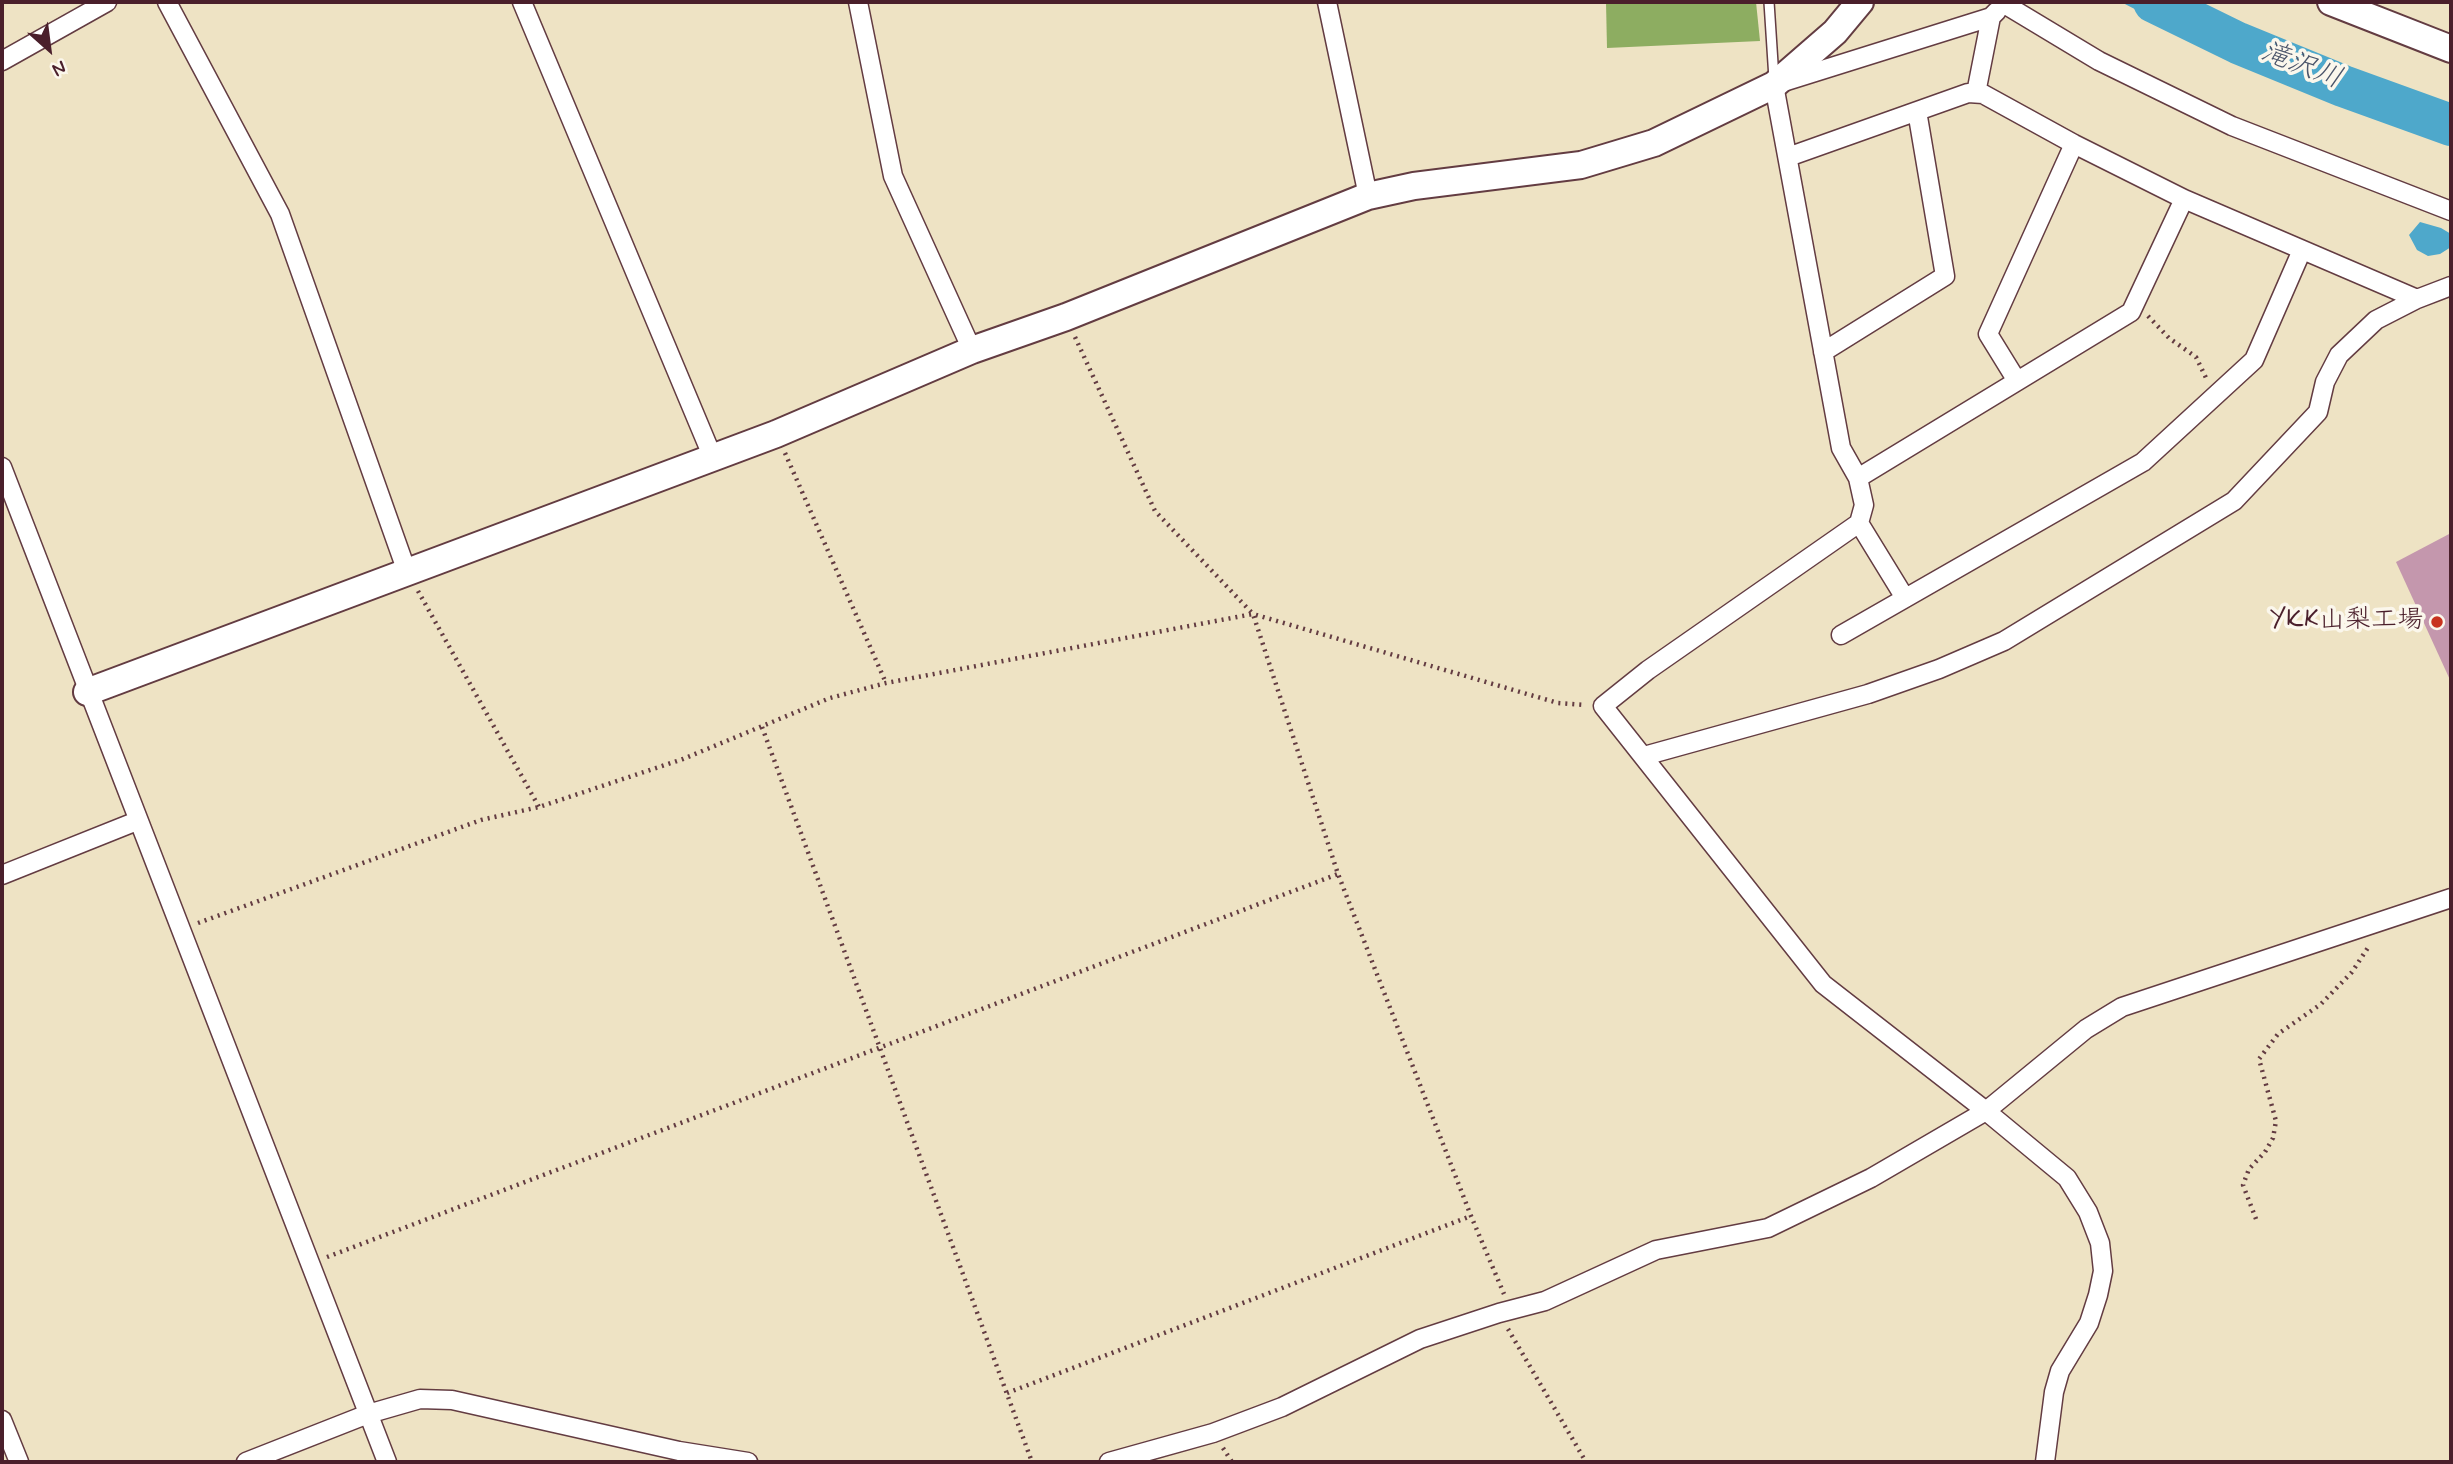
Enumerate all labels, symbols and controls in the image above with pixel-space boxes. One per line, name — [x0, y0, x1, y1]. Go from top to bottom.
north arrow — [14, 14, 84, 84]
water label: 滝沢川 — [2256, 36, 2346, 98]
text: N — [48, 54, 71, 82]
place label: YKK山梨工場 — [2270, 606, 2423, 638]
marker: YKK山梨工場 — [2429, 614, 2445, 630]

